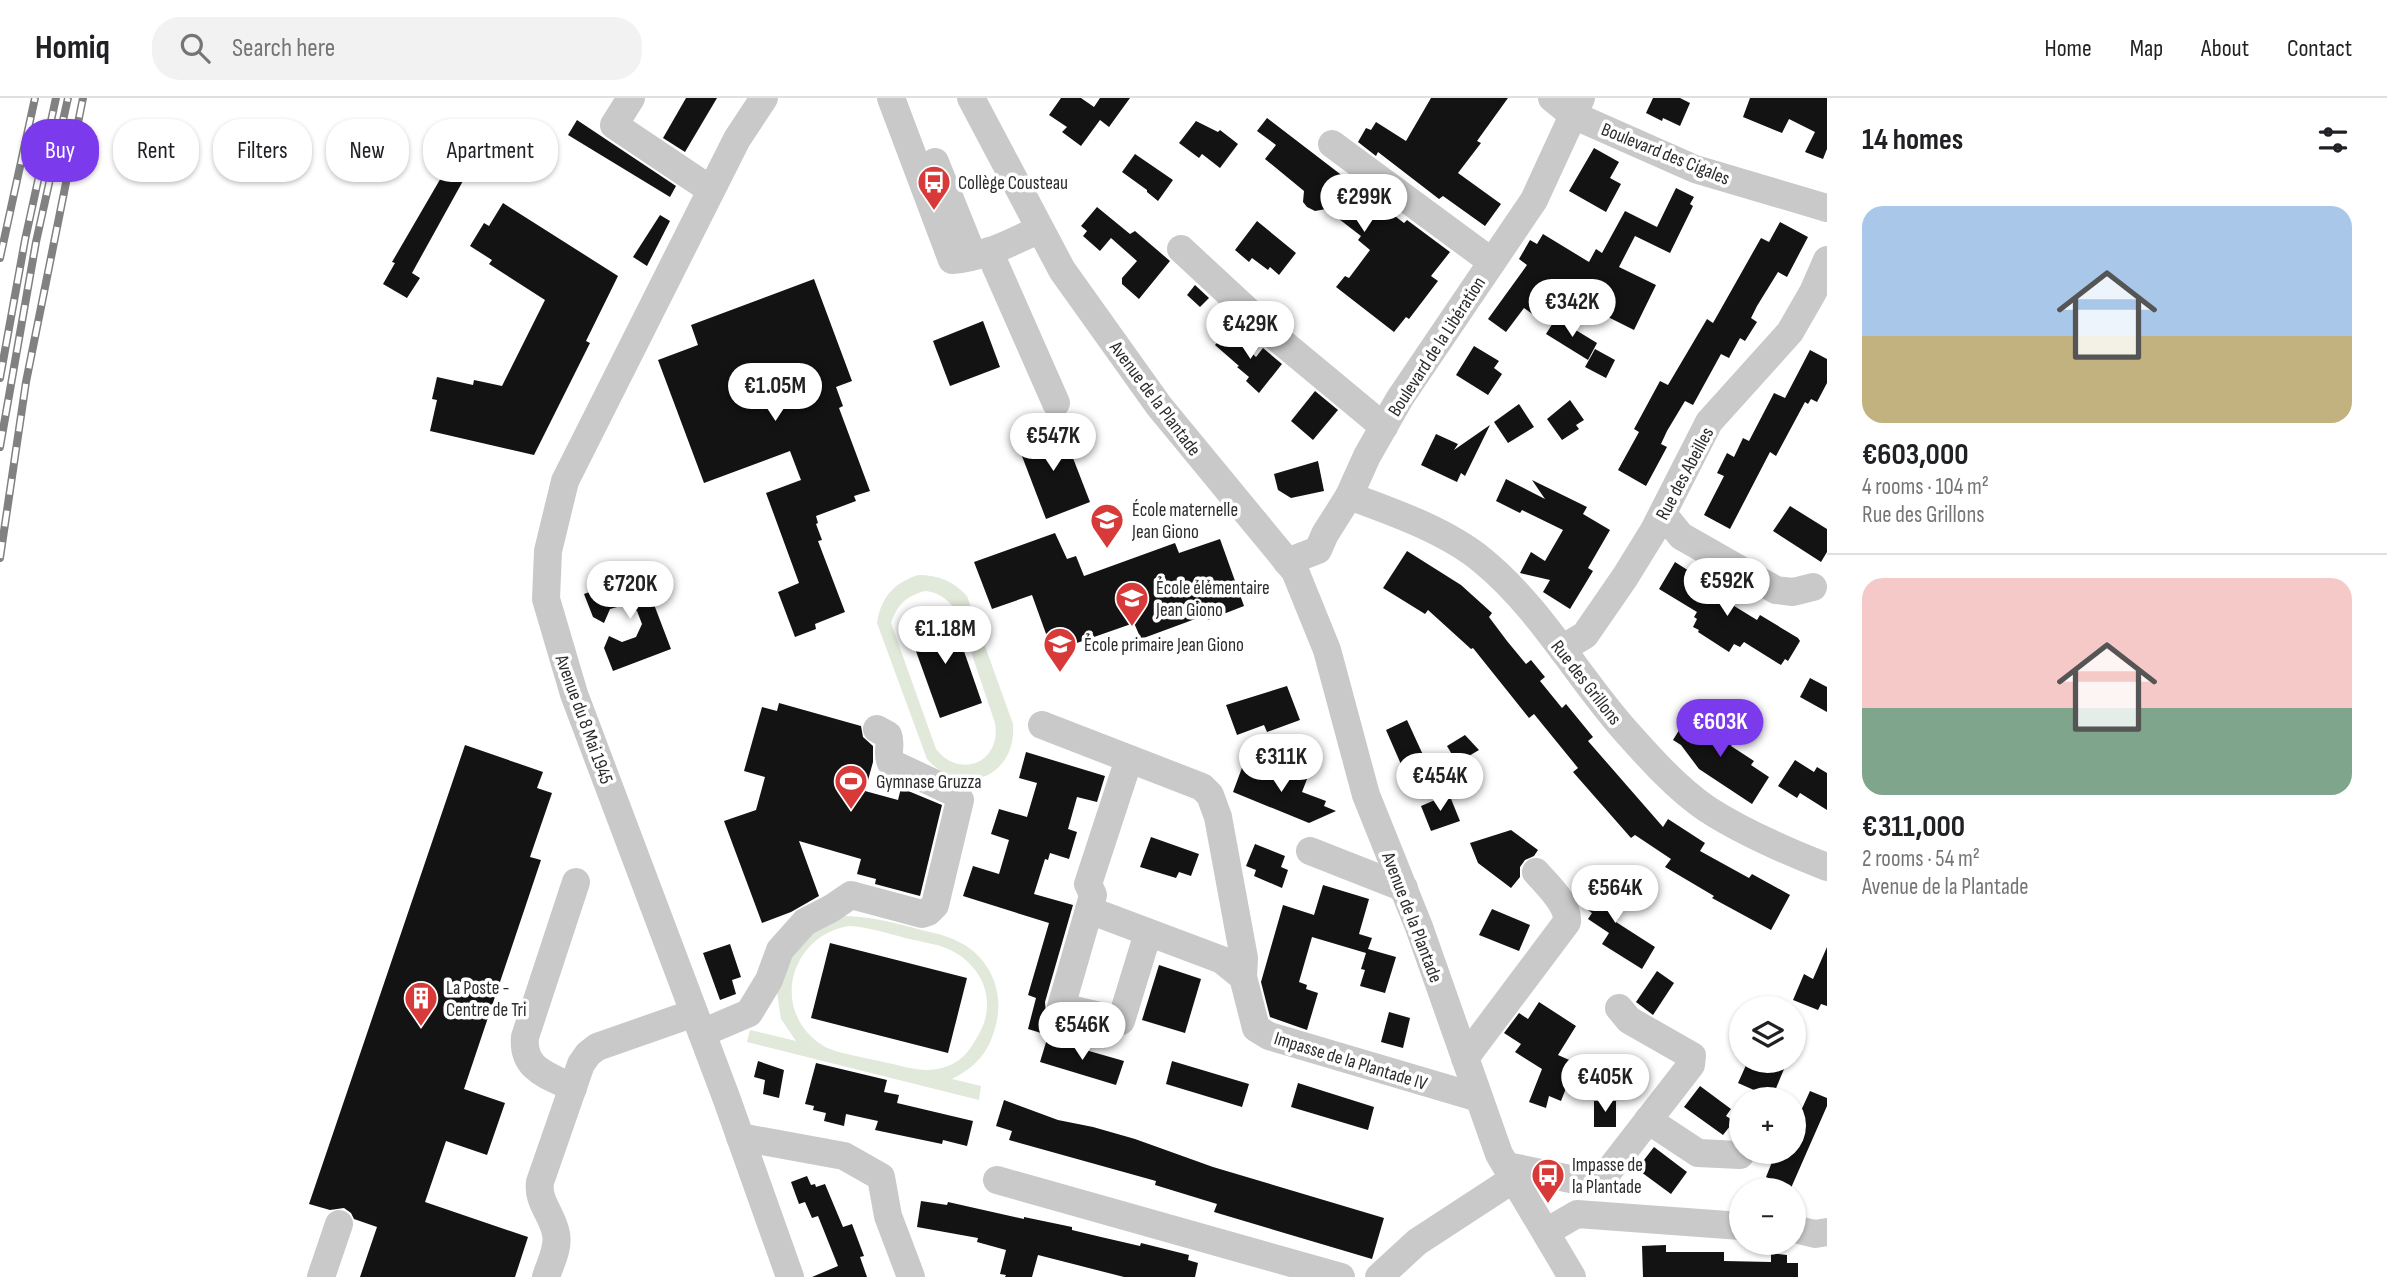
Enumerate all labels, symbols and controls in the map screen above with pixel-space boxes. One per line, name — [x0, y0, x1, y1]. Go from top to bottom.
search box — [152, 17, 642, 80]
text: Homiq — [35, 28, 110, 68]
icon: search — [176, 29, 214, 67]
text: Search here — [232, 33, 335, 64]
text: Home — [2044, 34, 2092, 63]
text: Map — [2130, 34, 2163, 63]
text: About — [2201, 34, 2249, 63]
text: Contact — [2287, 34, 2352, 63]
street label: Boulevard des Cigales — [1598, 118, 1733, 191]
chip: Buy — [21, 119, 99, 182]
chip: Rent — [113, 119, 199, 182]
chip: Filters — [213, 119, 312, 182]
chip: New — [326, 119, 409, 182]
chip: Apartment — [423, 119, 558, 182]
icon: filters — [2314, 121, 2352, 159]
text: 14 homes — [1862, 122, 1963, 158]
bus stop icon: Collège Cousteau — [915, 163, 953, 212]
place label: Collège Cousteau — [958, 172, 1068, 195]
pin: €299K — [1315, 174, 1413, 234]
text: €299K — [1336, 183, 1392, 211]
icon: home — [2044, 252, 2170, 378]
street label: Boulevard de la Libération — [1383, 273, 1491, 421]
pin: €342K — [1523, 280, 1621, 339]
text: €342K — [1545, 288, 1599, 316]
pin: €429K — [1201, 302, 1299, 361]
text: €429K — [1222, 310, 1278, 338]
street label: Avenue de la Plantade — [1104, 336, 1205, 461]
pin: €1.05M — [718, 364, 832, 423]
text: €1.05M — [744, 372, 806, 400]
pin: €547K — [1004, 414, 1102, 473]
text: €547K — [1026, 422, 1080, 450]
street label: Rue des Abeilles — [1651, 423, 1719, 524]
text: €603,000 — [1862, 437, 1968, 473]
text: 4 rooms · 104 m² — [1862, 473, 1989, 501]
place label: École maternelle Jean Giono — [1131, 499, 1238, 544]
school or university icon: École maternelle Jean Giono — [1088, 501, 1126, 550]
text: Rue des Grillons — [1862, 501, 1985, 529]
pin: €592K — [1678, 559, 1776, 618]
pin: €720K — [581, 561, 679, 621]
text: €592K — [1700, 567, 1754, 595]
text: €720K — [603, 570, 657, 598]
place label: École élémentaire Jean Giono — [1155, 577, 1270, 622]
school or university icon: École élémentaire Jean Giono — [1113, 579, 1151, 628]
pin: €1.18M — [888, 606, 1002, 666]
text: €1.18M — [914, 615, 976, 643]
icon: home — [2044, 624, 2170, 750]
school or university icon: École primaire Jean Giono — [1041, 625, 1079, 674]
place label: École primaire Jean Giono — [1084, 634, 1244, 657]
street label: Rue des Grillons — [1546, 636, 1626, 730]
street label: Avenue du 8 Mai 1945 — [549, 651, 618, 787]
pin: €603K — [1671, 700, 1769, 759]
text: €603K — [1692, 708, 1748, 736]
pin: €311K — [1232, 734, 1330, 794]
text: €311K — [1255, 743, 1307, 771]
pin: €454K — [1391, 754, 1489, 813]
sports icon: Gymnase Gruzza — [832, 762, 870, 811]
text: €454K — [1412, 762, 1468, 790]
place label: Gymnase Gruzza — [876, 771, 982, 794]
text: €311,000 — [1862, 809, 1965, 845]
text: 2 rooms · 54 m² — [1862, 845, 1980, 873]
street label: Avenue de la Plantade — [1376, 848, 1447, 986]
pin: €564K — [1566, 866, 1664, 925]
text: Avenue de la Plantade — [1862, 873, 2029, 901]
text: €564K — [1587, 874, 1643, 902]
place label: La Poste - Centre de Tri — [446, 977, 526, 1022]
building icon: La Poste - Centre de Tri — [402, 979, 440, 1028]
map controls — [1729, 996, 1806, 1255]
button: layers — [1729, 996, 1806, 1073]
pin: €546K — [1033, 1002, 1131, 1062]
text: €546K — [1055, 1011, 1110, 1039]
street label: Impasse de la Plantade IV — [1271, 1027, 1430, 1096]
pin: €405K — [1556, 1054, 1654, 1114]
text: €405K — [1577, 1063, 1633, 1091]
button: + — [1729, 1087, 1806, 1164]
place label: Impasse de la Plantade — [1572, 1154, 1643, 1199]
bus stop icon: Impasse de la Plantade — [1529, 1156, 1567, 1205]
button: − — [1729, 1178, 1806, 1255]

